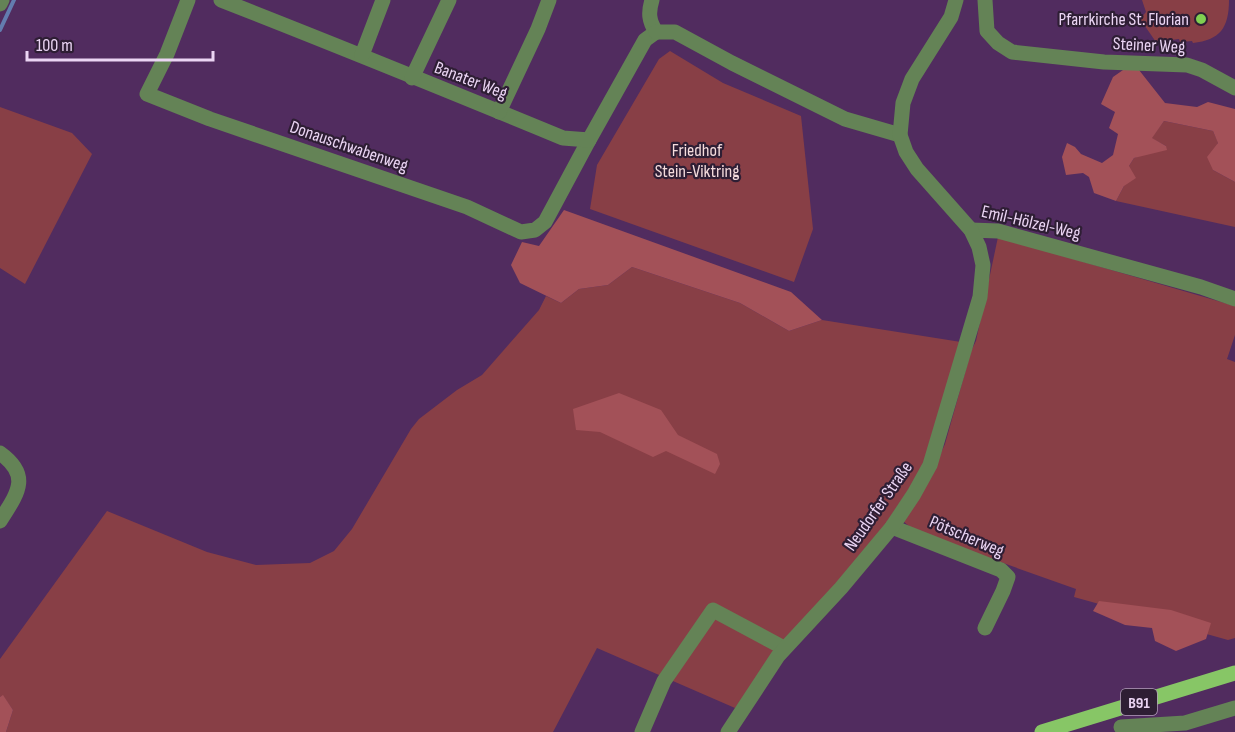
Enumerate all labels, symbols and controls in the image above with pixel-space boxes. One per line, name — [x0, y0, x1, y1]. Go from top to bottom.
place label: Pfarrkirche St. Florian — [1058, 9, 1189, 30]
marker: Pfarrkirche St. Florian — [1194, 12, 1208, 26]
scale bar — [27, 24, 213, 62]
street label: Steiner Weg — [1112, 33, 1186, 58]
text: 100 m — [36, 35, 73, 56]
street label: Banater Weg — [432, 57, 510, 104]
street label: Donauschwabenweg — [287, 116, 411, 177]
park label: Friedhof Stein-Viktring — [655, 140, 739, 182]
street label: Emil-Hölzel-Weg — [979, 201, 1082, 244]
street label: Neudorfer Straße — [840, 458, 917, 555]
street label: Pötscherweg — [926, 511, 1007, 562]
road number: B91 — [1121, 689, 1157, 715]

